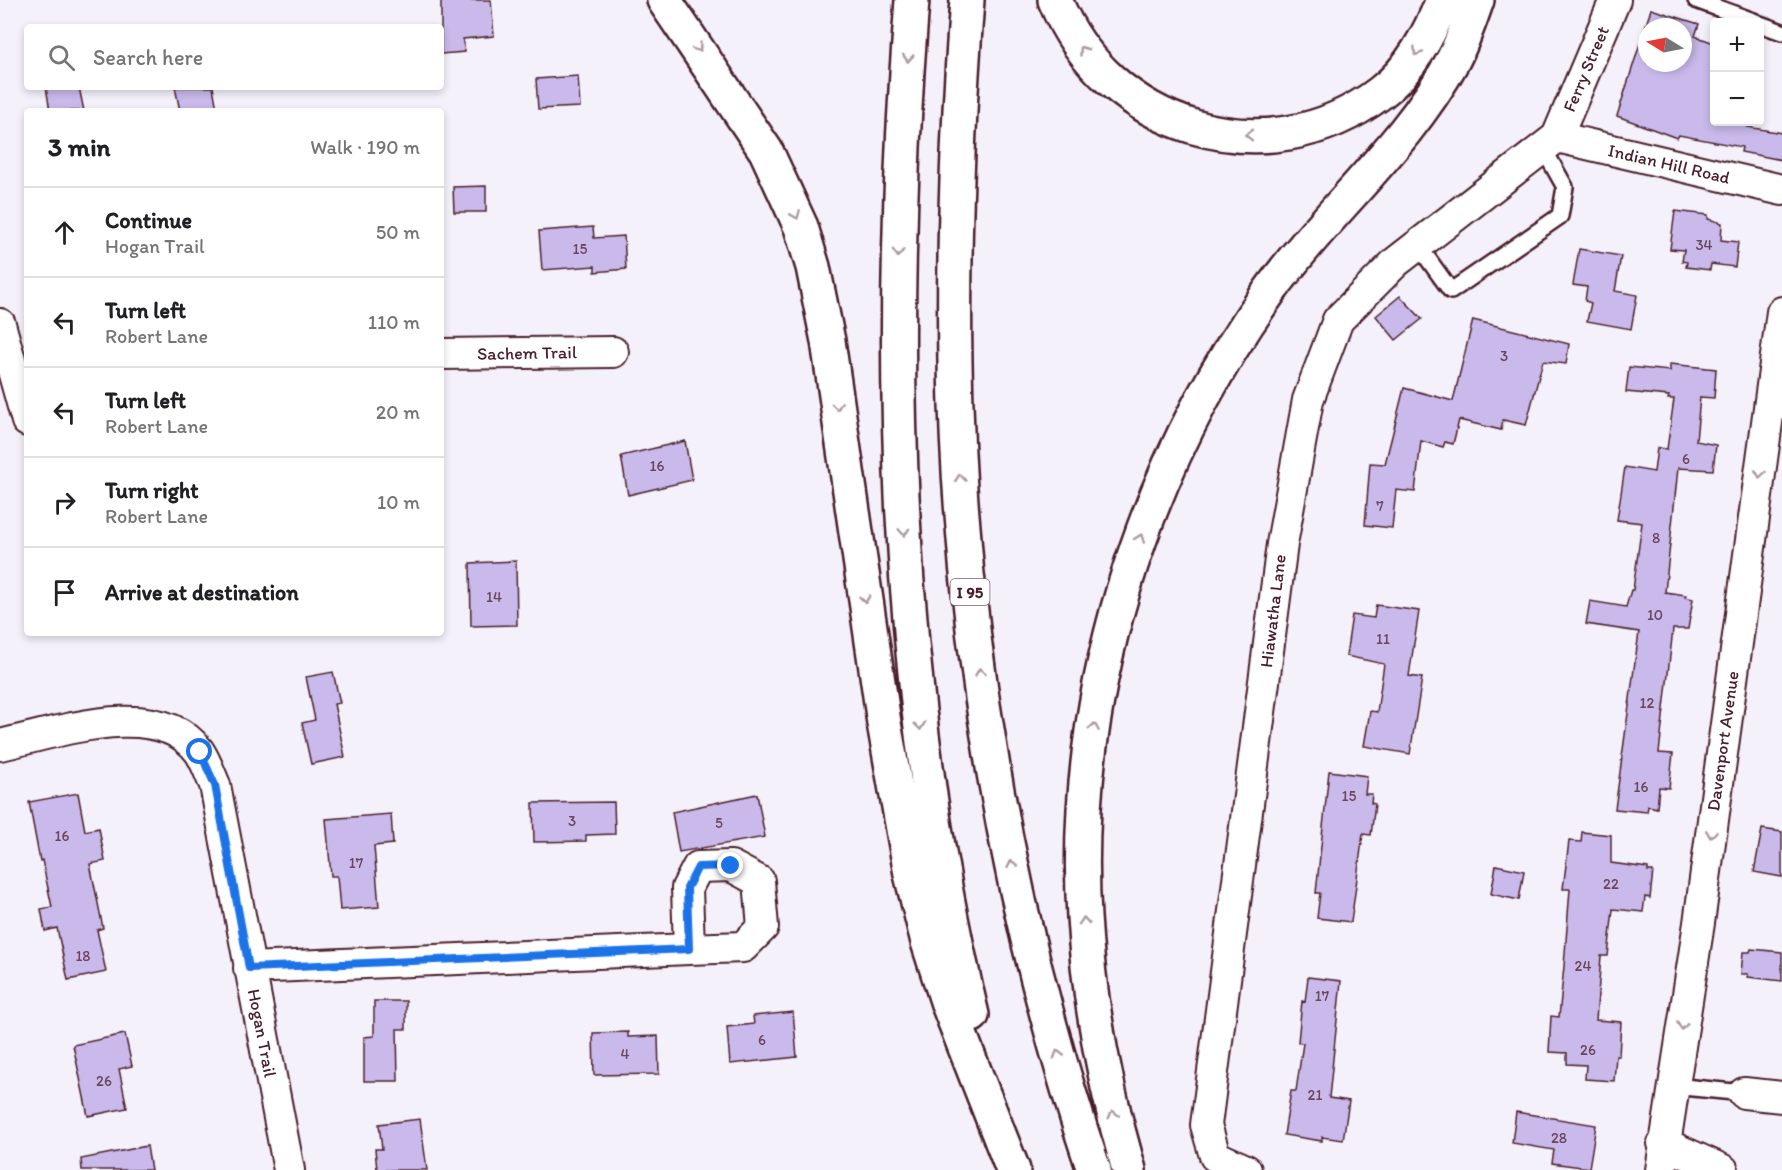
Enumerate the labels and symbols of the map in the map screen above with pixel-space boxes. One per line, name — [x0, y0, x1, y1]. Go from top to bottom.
north arrow — [1638, 18, 1692, 72]
street label: Ferry Street — [1558, 22, 1614, 115]
one-way arrow — [691, 41, 702, 52]
one-way arrow — [1079, 45, 1090, 56]
one-way arrow — [1413, 45, 1424, 56]
one-way arrow — [902, 54, 915, 63]
one-way arrow — [1245, 129, 1254, 141]
street label: Indian Hill Road — [1606, 139, 1732, 189]
one-way arrow — [789, 209, 801, 220]
house number: 34 — [1695, 236, 1713, 254]
house number: 15 — [573, 240, 588, 258]
one-way arrow — [892, 249, 904, 258]
street label: Sachem Trail — [477, 341, 577, 365]
house number: 3 — [1500, 347, 1508, 365]
one-way arrow — [831, 401, 843, 410]
house number: 6 — [1682, 450, 1690, 468]
house number: 16 — [650, 457, 665, 475]
one-way arrow — [1754, 469, 1766, 478]
one-way arrow — [954, 474, 967, 483]
house number: 7 — [1376, 497, 1384, 515]
one-way arrow — [898, 527, 911, 536]
house number: 8 — [1652, 529, 1660, 547]
one-way arrow — [1133, 533, 1146, 544]
street label: Hiawatha Lane — [1255, 553, 1291, 669]
road number: I 95 — [950, 579, 990, 605]
house number: 14 — [486, 588, 502, 606]
one-way arrow — [858, 594, 870, 603]
house number: 10 — [1647, 606, 1663, 624]
house number: 11 — [1376, 630, 1390, 648]
one-way arrow — [975, 667, 987, 677]
street label: Davenport Avenue — [1702, 669, 1744, 813]
house number: 12 — [1640, 694, 1655, 712]
one-way arrow — [913, 722, 926, 731]
one-way arrow — [1087, 722, 1099, 731]
route start — [186, 738, 212, 764]
house number: 16 — [1634, 778, 1649, 796]
house number: 15 — [1342, 787, 1357, 805]
house number: 3 — [568, 812, 576, 830]
house number: 5 — [715, 814, 723, 832]
house number: 16 — [55, 827, 70, 845]
one-way arrow — [1705, 829, 1717, 838]
route end — [717, 852, 743, 878]
house number: 17 — [349, 854, 364, 872]
one-way arrow — [1006, 860, 1019, 870]
house number: 22 — [1603, 875, 1619, 893]
one-way arrow — [1078, 917, 1091, 926]
house number: 18 — [75, 947, 91, 965]
house number: 24 — [1575, 957, 1591, 975]
street label: Hogan Trail — [243, 987, 281, 1079]
house number: 17 — [1315, 987, 1330, 1005]
one-way arrow — [1676, 1021, 1689, 1031]
house number: 6 — [758, 1031, 766, 1049]
house number: 26 — [1580, 1041, 1596, 1059]
house number: 4 — [620, 1045, 630, 1063]
one-way arrow — [1053, 1049, 1065, 1060]
house number: 26 — [96, 1072, 112, 1090]
house number: 21 — [1308, 1086, 1322, 1104]
one-way arrow — [1108, 1109, 1121, 1119]
house number: 28 — [1551, 1129, 1567, 1147]

